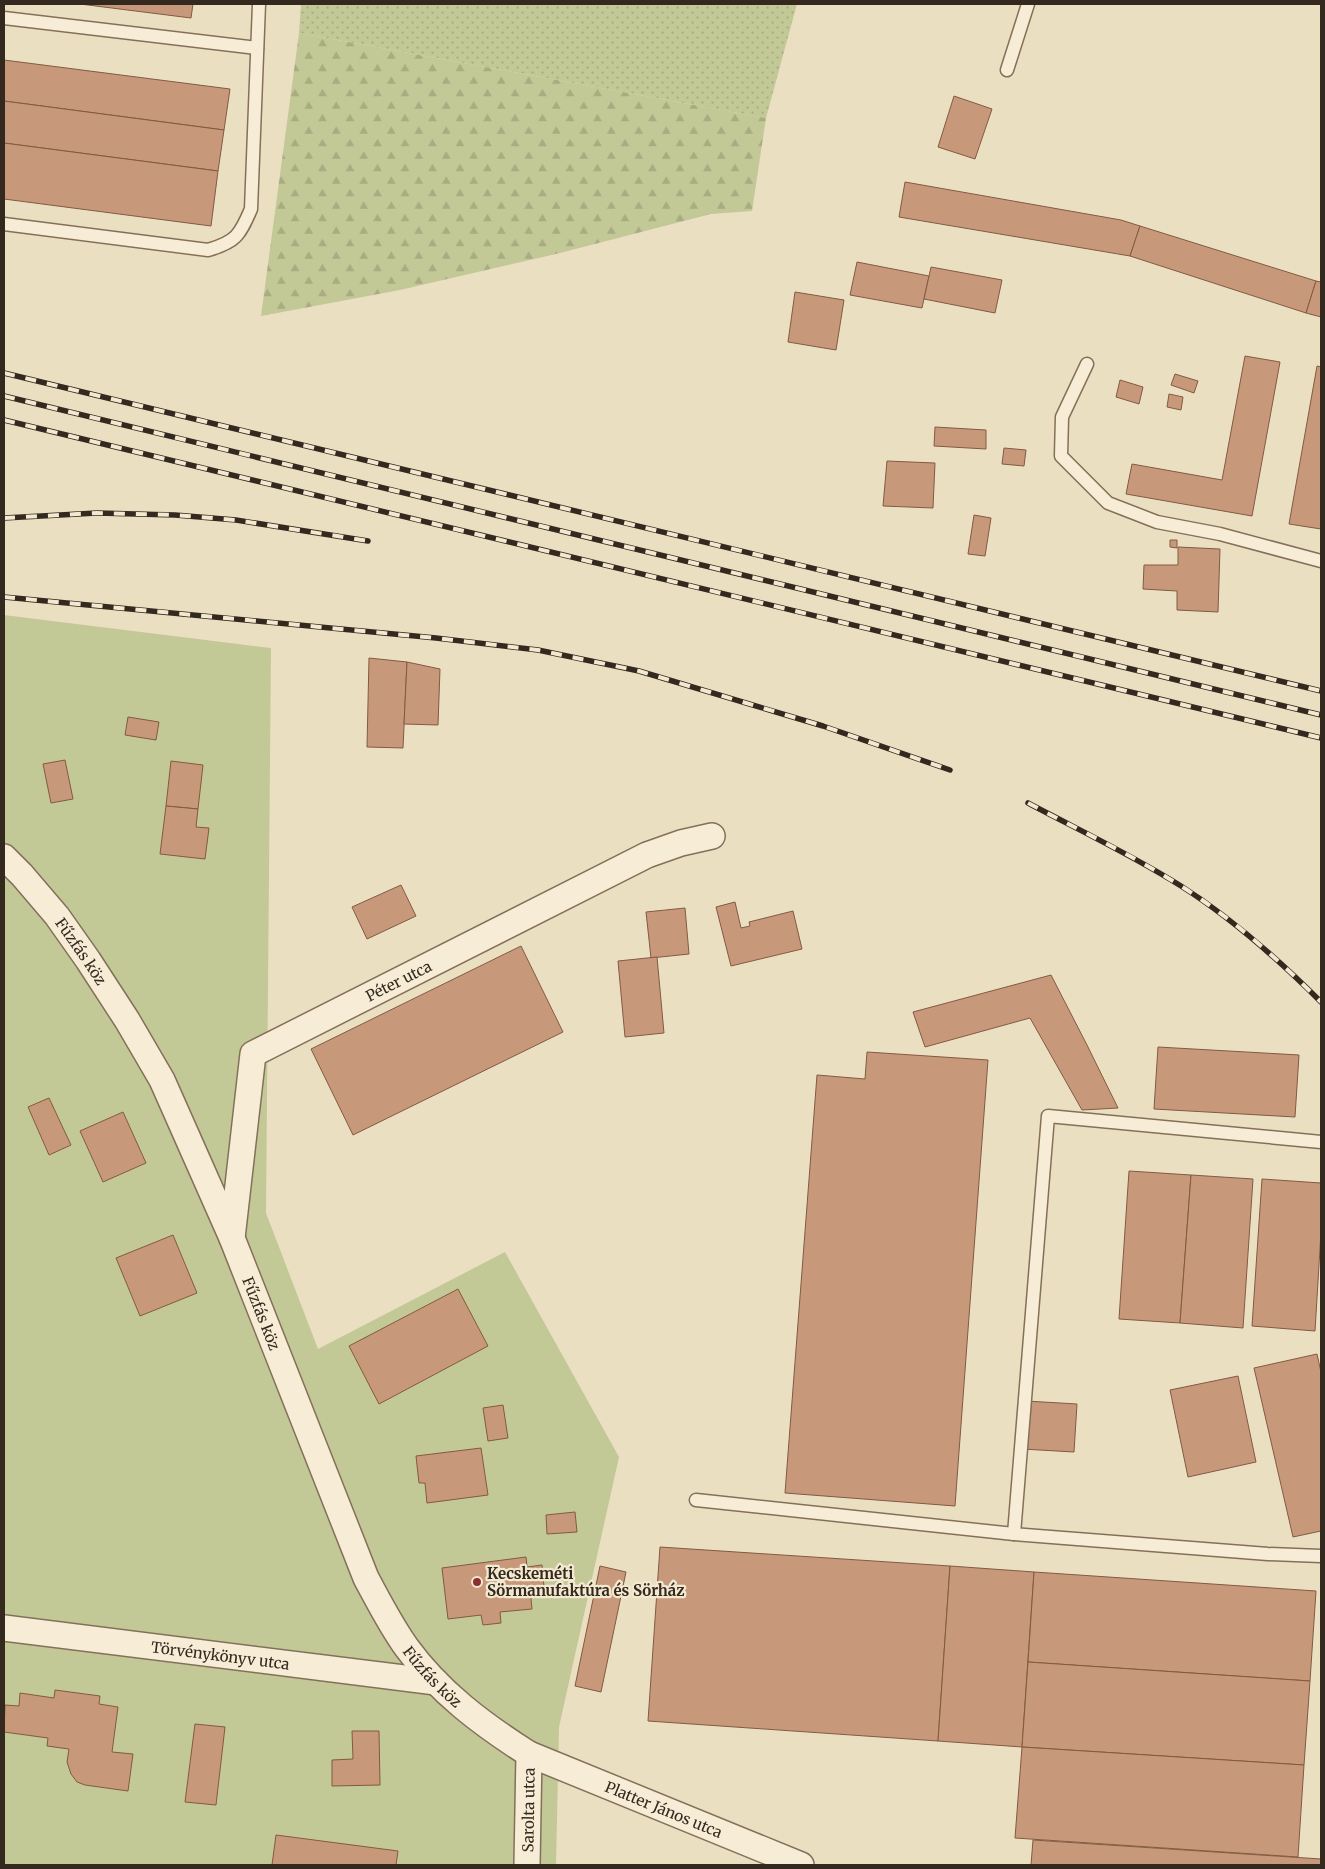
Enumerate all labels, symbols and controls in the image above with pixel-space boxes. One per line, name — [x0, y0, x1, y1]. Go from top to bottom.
street label: Fűzfás köz — [52, 914, 111, 988]
street label: Péter utca — [362, 956, 434, 1005]
street label: Fűzfás köz — [239, 1274, 285, 1353]
place label: Kecskeméti Sörmanufaktúra és Sörház — [487, 1564, 684, 1600]
marker: Kecskeméti Sörmanufaktúra és Sörház — [471, 1576, 483, 1588]
street label: Törvénykönyv utca — [150, 1637, 291, 1673]
street label: Fűzfás köz — [399, 1642, 466, 1711]
street label: Sarolta utca — [518, 1768, 538, 1853]
street label: Platter János utca — [603, 1777, 725, 1841]

